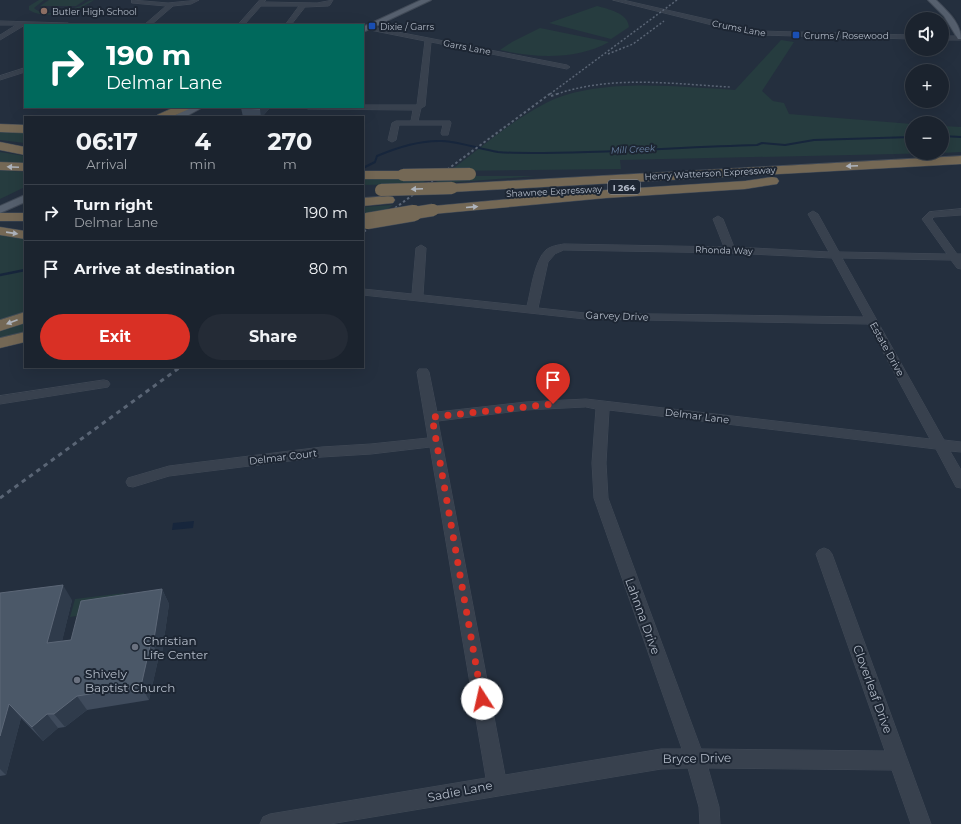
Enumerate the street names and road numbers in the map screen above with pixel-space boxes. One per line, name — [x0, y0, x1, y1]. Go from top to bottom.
street label: Crums Lane — [711, 17, 767, 39]
street label: Garrs Lane — [442, 37, 492, 57]
street label: Henry Watterson Expressway — [644, 164, 776, 182]
road number: I 264 — [608, 180, 640, 194]
street label: Shawnee Expressway — [506, 183, 602, 199]
street label: Rhonda Way — [695, 243, 753, 257]
street label: Garvey Drive — [585, 308, 649, 324]
street label: Estate Drive — [867, 320, 907, 378]
street label: Delmar Lane — [664, 406, 730, 426]
street label: Delmar Court — [248, 446, 318, 468]
street label: Lahnna Drive — [622, 576, 664, 656]
street label: Cloverleaf Drive — [850, 643, 896, 735]
street label: Bryce Drive — [663, 750, 731, 766]
street label: Sadie Lane — [426, 777, 494, 805]

